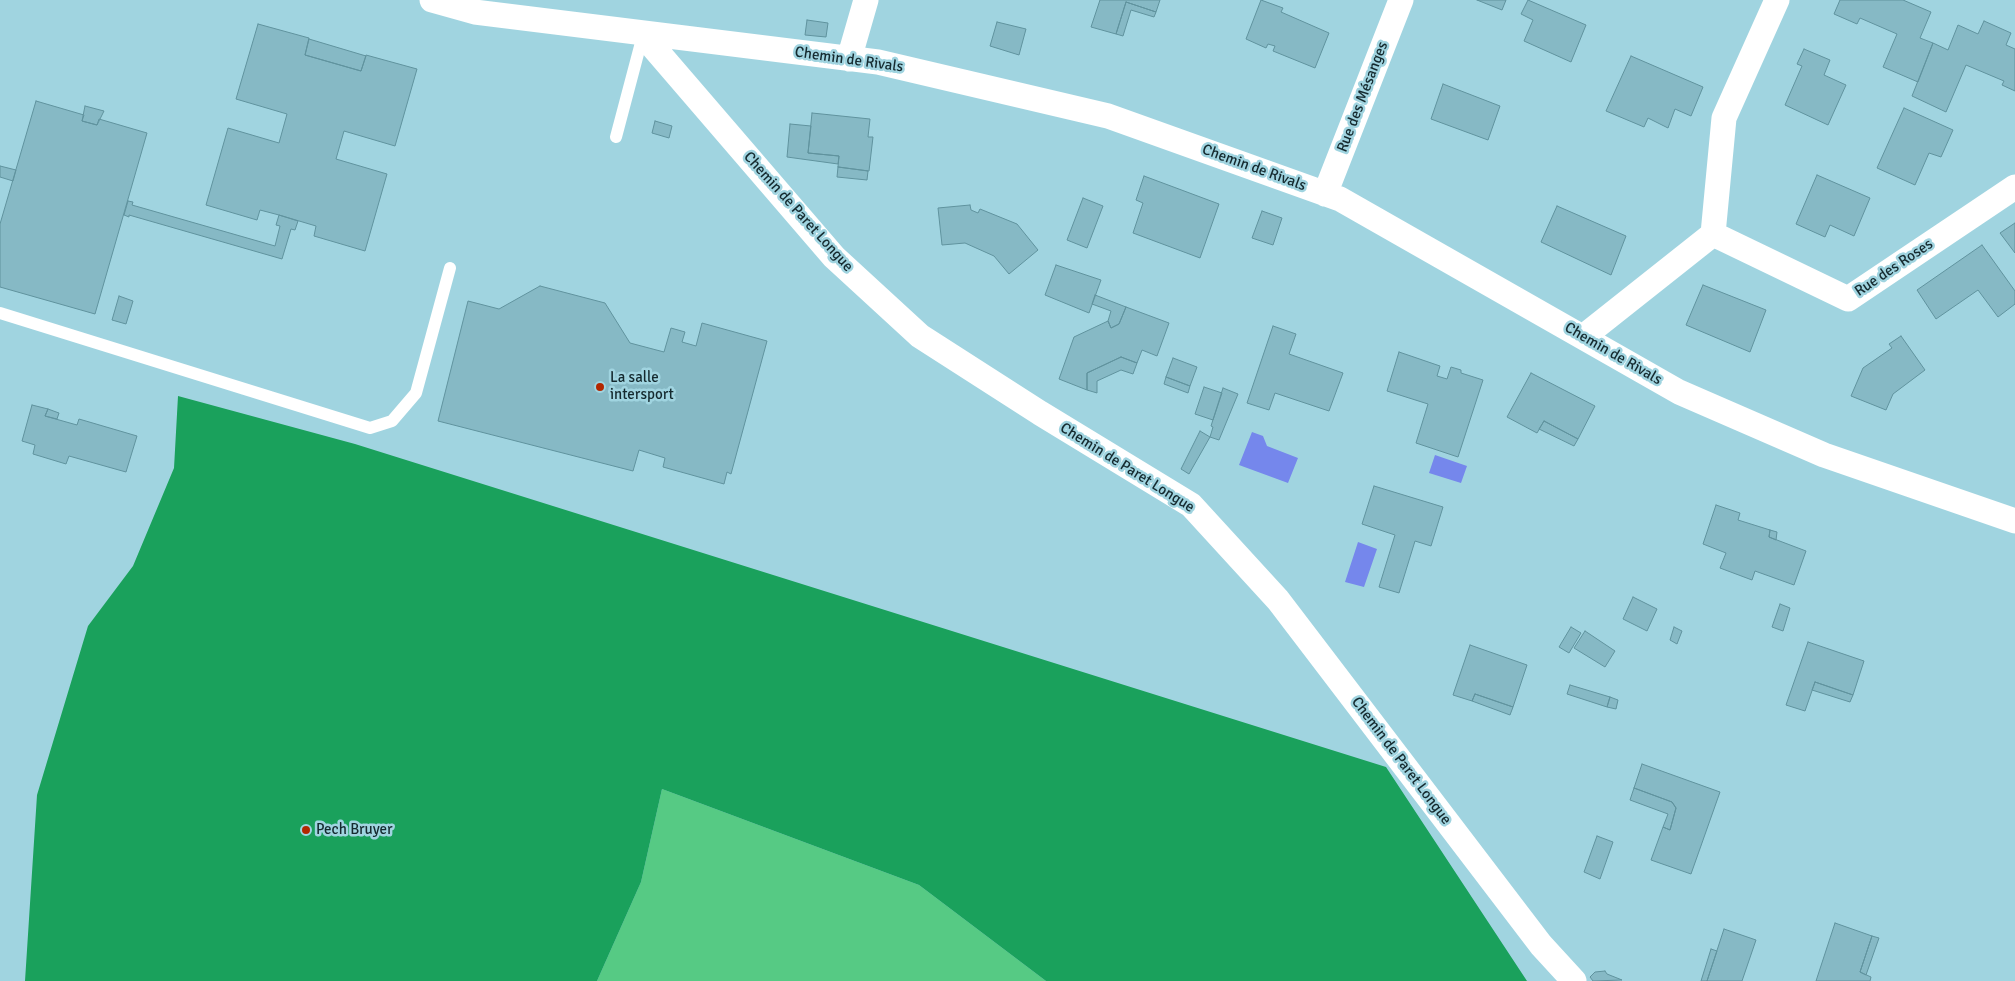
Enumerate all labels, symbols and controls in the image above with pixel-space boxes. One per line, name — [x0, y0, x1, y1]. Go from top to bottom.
street label: Rue des Mésanges — [1334, 39, 1392, 155]
street label: Chemin de Rivals — [794, 43, 904, 77]
street label: Chemin de Rivals — [1200, 141, 1308, 195]
street label: Chemin de Paret Longue — [739, 148, 857, 276]
street label: Rue des Roses — [1852, 235, 1936, 301]
street label: Chemin de Rivals — [1561, 319, 1665, 389]
place label: La salle intersport — [610, 369, 674, 404]
marker: La salle intersport — [594, 381, 606, 393]
street label: Chemin de Paret Longue — [1056, 419, 1198, 517]
street label: Chemin de Paret Longue — [1347, 694, 1455, 828]
place label: Pech Bruyer — [316, 821, 393, 839]
marker: Pech Bruyer — [300, 824, 312, 836]

